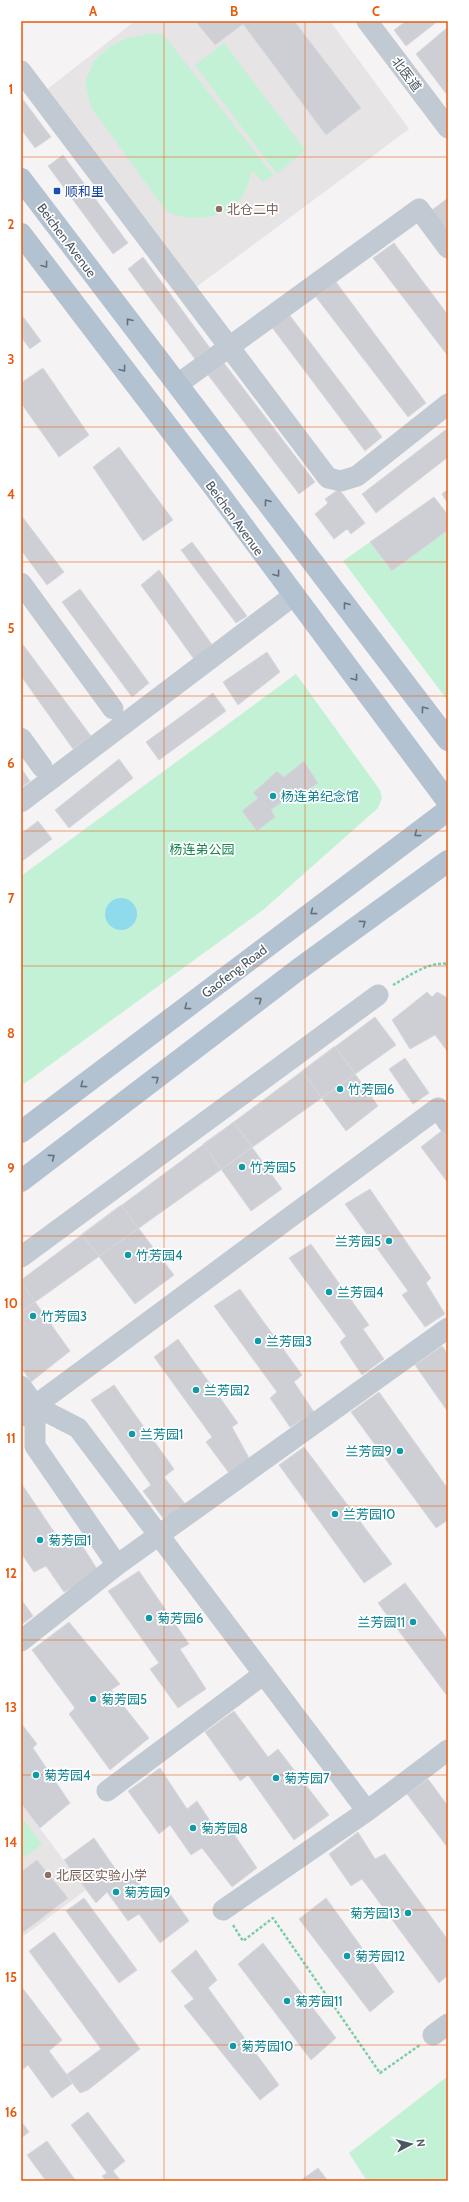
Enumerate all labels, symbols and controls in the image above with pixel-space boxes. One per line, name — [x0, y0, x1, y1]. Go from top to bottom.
text: A — [89, 3, 98, 19]
text: B — [230, 3, 238, 19]
text: C — [372, 3, 380, 19]
street label: 北医道 — [389, 54, 425, 94]
text: 1 — [9, 81, 13, 97]
place label: 顺和里 — [65, 183, 104, 199]
marker: 顺和里 — [52, 186, 62, 196]
street label: Beichen Avenue — [34, 200, 100, 280]
place label: 北仓二中 — [227, 201, 279, 217]
marker: 北仓二中 — [214, 204, 224, 214]
text: 2 — [8, 216, 15, 232]
one-way arrow — [40, 261, 47, 268]
one-way arrow — [127, 318, 134, 325]
text: 3 — [7, 351, 15, 367]
one-way arrow — [119, 364, 126, 371]
street label: Beichen Avenue — [203, 478, 268, 559]
text: 4 — [7, 486, 15, 502]
one-way arrow — [265, 499, 272, 506]
one-way arrow — [272, 569, 279, 576]
one-way arrow — [344, 603, 351, 610]
text: 5 — [8, 620, 15, 636]
one-way arrow — [350, 673, 357, 680]
one-way arrow — [422, 706, 429, 713]
text: 6 — [7, 755, 15, 771]
place label: 杨连弟纪念馆 — [281, 788, 359, 804]
marker: 杨连弟纪念馆 — [268, 791, 278, 801]
one-way arrow — [414, 829, 421, 836]
park label: 杨连弟公园 — [169, 841, 235, 857]
text: 7 — [8, 890, 15, 906]
one-way arrow — [310, 907, 317, 915]
one-way arrow — [359, 921, 366, 928]
street label: Gaofeng Road — [198, 941, 270, 1001]
one-way arrow — [255, 997, 262, 1005]
one-way arrow — [184, 1002, 191, 1009]
text: 8 — [7, 1025, 15, 1041]
one-way arrow — [151, 1077, 158, 1084]
one-way arrow — [80, 1080, 87, 1088]
place label: 竹芳园6 — [348, 1081, 394, 1097]
marker: 竹芳园6 — [335, 1084, 345, 1094]
one-way arrow — [48, 1155, 55, 1162]
place label: 竹芳园5 — [250, 1159, 296, 1175]
text: 9 — [7, 1160, 15, 1176]
marker: 竹芳园5 — [237, 1162, 247, 1172]
place label: 兰芳园5 — [335, 1233, 381, 1249]
marker: 兰芳园5 — [384, 1236, 394, 1246]
place label: 竹芳园4 — [136, 1247, 183, 1263]
marker: 竹芳园4 — [123, 1250, 133, 1260]
place label: 兰芳园4 — [337, 1284, 384, 1300]
marker: 兰芳园4 — [324, 1287, 334, 1297]
text: 10 — [4, 1295, 18, 1311]
place label: 竹芳园3 — [41, 1308, 87, 1324]
marker: 竹芳园3 — [28, 1311, 38, 1321]
place label: 兰芳园3 — [266, 1333, 312, 1349]
marker: 兰芳园3 — [253, 1336, 263, 1346]
place label: 兰芳园2 — [204, 1382, 250, 1398]
marker: 兰芳园2 — [191, 1385, 201, 1395]
place label: 兰芳园1 — [140, 1426, 183, 1442]
marker: 兰芳园1 — [127, 1429, 137, 1439]
text: 11 — [6, 1430, 16, 1446]
place label: 兰芳园9 — [346, 1443, 392, 1459]
marker: 兰芳园9 — [395, 1446, 405, 1456]
place label: 兰芳园10 — [343, 1506, 395, 1522]
marker: 兰芳园10 — [330, 1509, 340, 1519]
place label: 菊芳园1 — [48, 1532, 91, 1548]
marker: 菊芳园1 — [35, 1535, 45, 1545]
text: 12 — [5, 1565, 17, 1581]
place label: 菊芳园6 — [157, 1610, 203, 1626]
marker: 菊芳园6 — [144, 1613, 154, 1623]
place label: 兰芳园11 — [358, 1614, 405, 1630]
marker: 兰芳园11 — [408, 1617, 418, 1627]
place label: 菊芳园5 — [101, 1691, 147, 1707]
marker: 菊芳园5 — [88, 1694, 98, 1704]
text: 13 — [5, 1699, 17, 1715]
place label: 菊芳园4 — [44, 1767, 91, 1783]
marker: 菊芳园4 — [31, 1770, 41, 1780]
place label: 菊芳园7 — [284, 1770, 330, 1786]
marker: 菊芳园7 — [271, 1773, 281, 1783]
place label: 菊芳园8 — [201, 1820, 248, 1836]
marker: 菊芳园8 — [188, 1823, 198, 1833]
text: 14 — [5, 1834, 17, 1850]
place label: 北辰区实验小学 — [56, 1867, 147, 1883]
marker: 北辰区实验小学 — [43, 1870, 53, 1880]
place label: 菊芳园9 — [124, 1884, 170, 1900]
marker: 菊芳园9 — [111, 1887, 121, 1897]
place label: 菊芳园13 — [350, 1905, 400, 1921]
marker: 菊芳园13 — [403, 1908, 413, 1918]
place label: 菊芳园12 — [355, 1948, 405, 1964]
marker: 菊芳园12 — [342, 1951, 352, 1961]
text: 15 — [5, 1969, 17, 1985]
place label: 菊芳园11 — [295, 1993, 342, 2009]
marker: 菊芳园11 — [282, 1996, 292, 2006]
place label: 菊芳园10 — [241, 2038, 293, 2054]
marker: 菊芳园10 — [228, 2041, 238, 2051]
text: 16 — [5, 2104, 17, 2120]
north arrow — [391, 2124, 431, 2164]
text: N — [414, 2138, 428, 2147]

